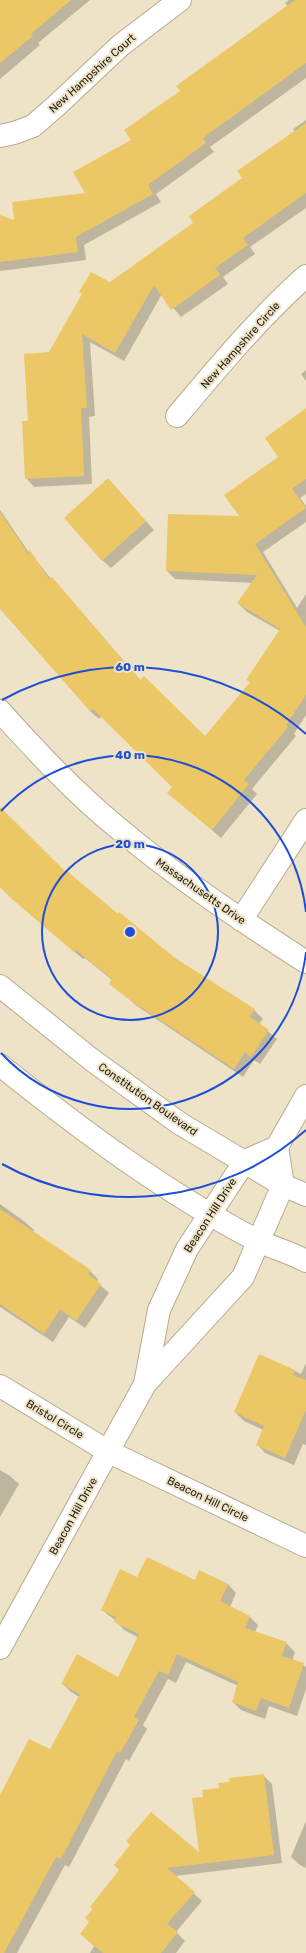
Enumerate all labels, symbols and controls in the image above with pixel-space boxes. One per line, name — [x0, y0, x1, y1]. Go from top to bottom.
street label: New Hampshire Court — [46, 31, 139, 116]
street label: New Hampshire Circle — [198, 299, 283, 391]
text: 60 m — [115, 660, 145, 674]
text: 40 m — [115, 748, 145, 762]
text: 20 m — [115, 837, 145, 851]
street label: Massachusetts Drive — [153, 856, 248, 927]
centre of rings — [123, 925, 137, 939]
street label: Constitution Boulevard — [96, 1060, 200, 1139]
street label: Beacon Hill Drive — [181, 1176, 239, 1255]
street label: Bristol Circle — [24, 1397, 86, 1442]
street label: Beacon Hill Circle — [165, 1474, 251, 1525]
street label: Beacon Hill Drive — [47, 1475, 100, 1557]

